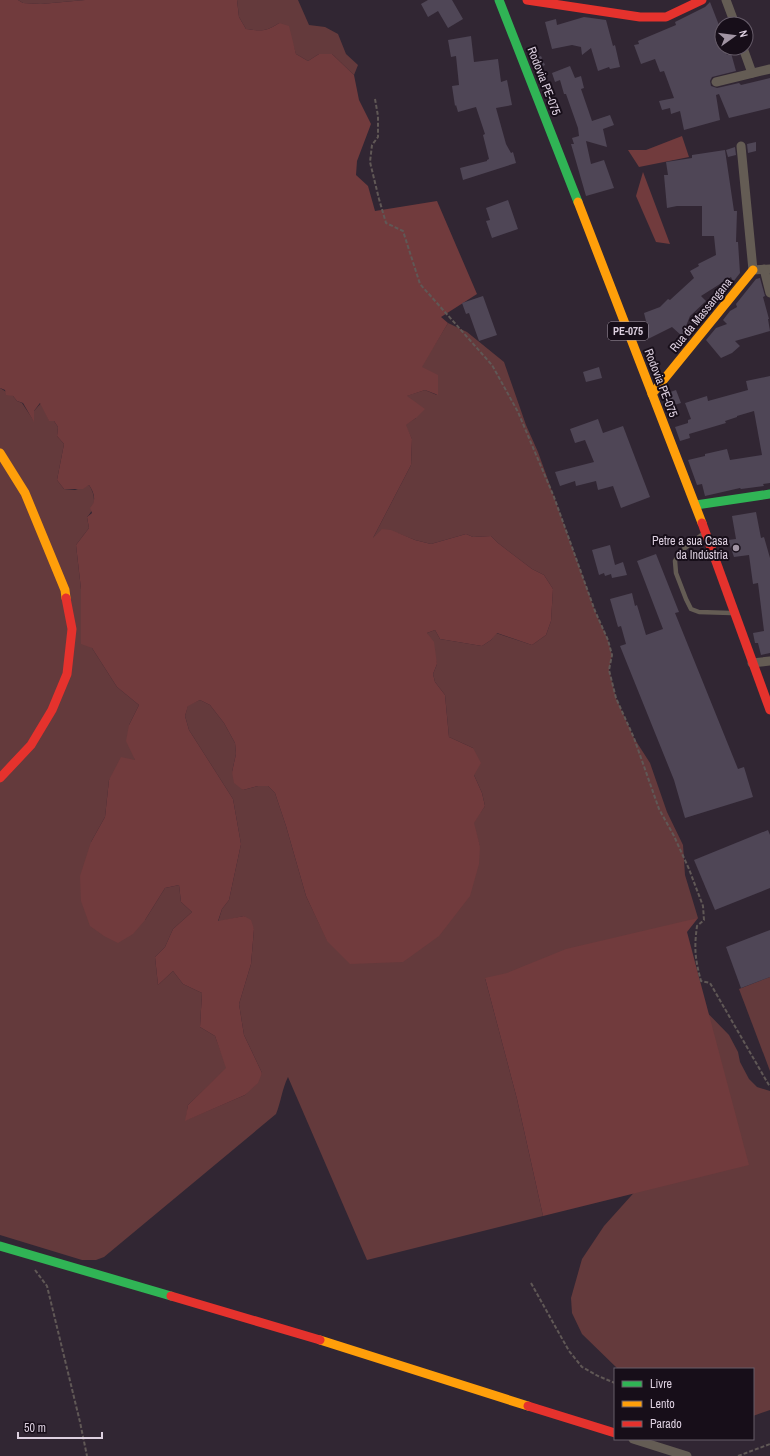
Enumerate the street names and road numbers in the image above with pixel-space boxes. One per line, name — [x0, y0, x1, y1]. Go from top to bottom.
street label: Rodovia PE-075 — [524, 44, 565, 118]
street label: Rua da Massangana — [666, 274, 736, 355]
road number: PE-075 — [608, 322, 648, 340]
street label: Rodovia PE-075 — [641, 346, 682, 420]

